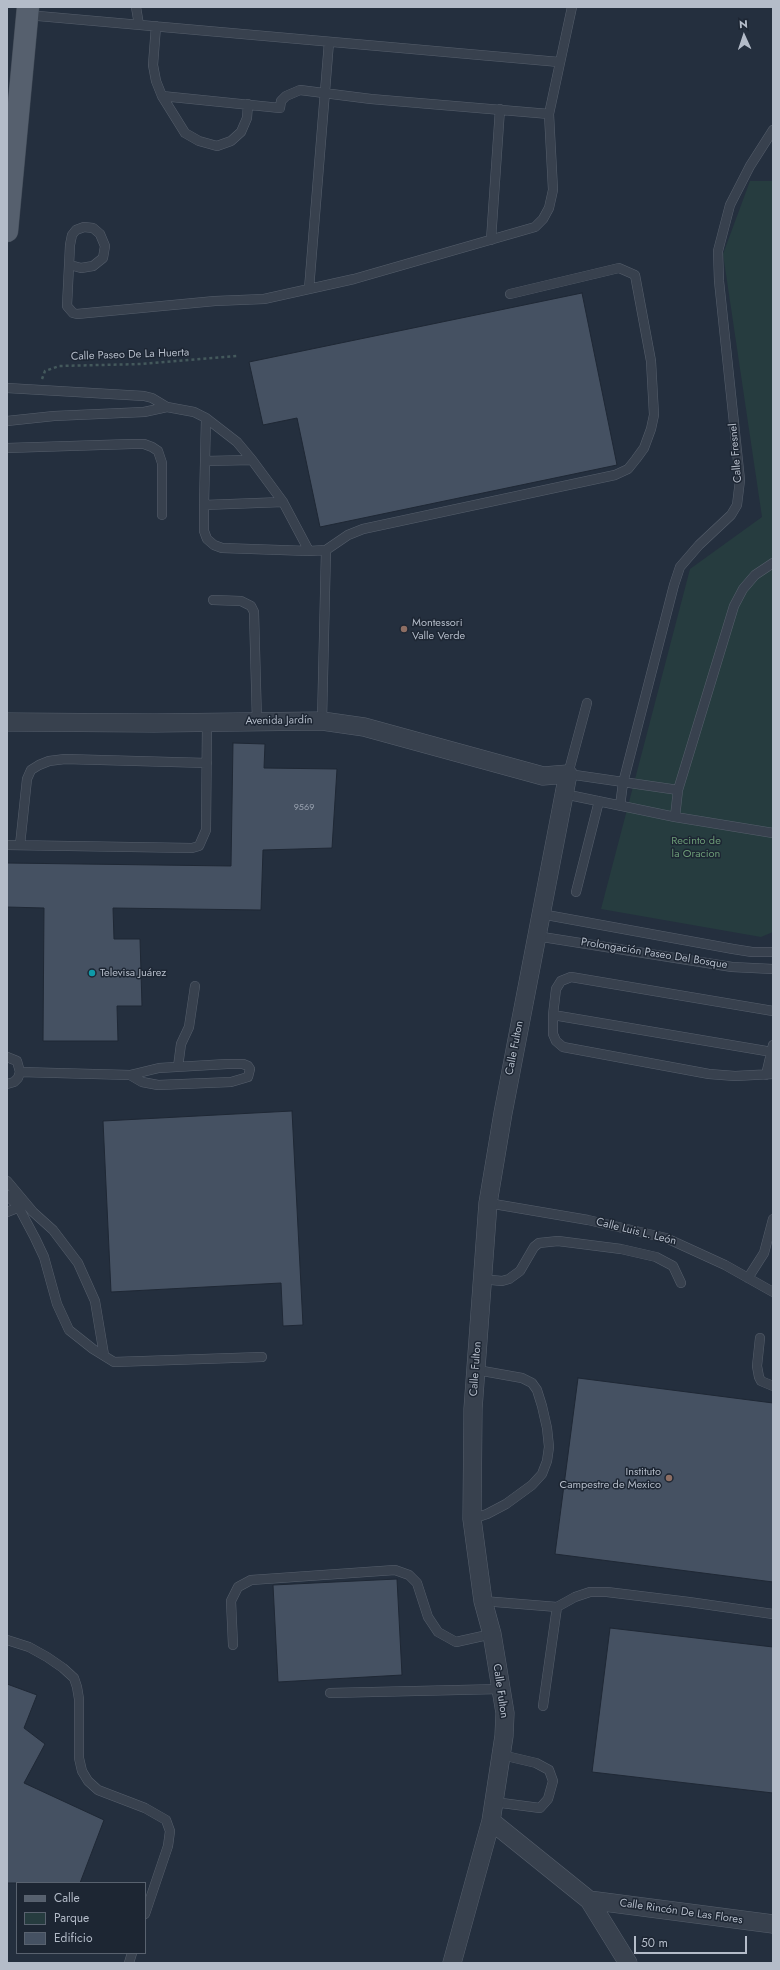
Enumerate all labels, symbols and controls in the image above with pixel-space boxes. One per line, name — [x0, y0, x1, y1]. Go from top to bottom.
north arrow — [724, 16, 764, 56]
text: N — [739, 16, 748, 32]
street label: Calle Paseo De La Huerta — [71, 346, 189, 364]
street label: Calle Fresnel — [727, 423, 745, 483]
place label: Montessori Valle Verde — [412, 616, 465, 642]
marker: Montessori Valle Verde — [399, 624, 409, 634]
street label: Avenida Jardín — [245, 714, 313, 728]
house number: 9569 — [294, 803, 314, 813]
park label: Recinto de la Oracion — [671, 834, 721, 860]
street label: Prolongación Paseo Del Bosque — [580, 936, 728, 972]
place label: Televisa Juárez — [100, 966, 166, 980]
marker: Televisa Juárez — [87, 968, 97, 978]
street label: Calle Fulton — [503, 1020, 527, 1076]
street label: Calle Luis L. León — [595, 1216, 677, 1248]
street label: Calle Fulton — [468, 1341, 484, 1397]
place label: Instituto Campestre de Mexico — [560, 1465, 661, 1491]
marker: Instituto Campestre de Mexico — [664, 1473, 674, 1483]
street label: Calle Fulton — [490, 1663, 510, 1719]
legend — [16, 1882, 146, 1954]
text: Calle — [54, 1889, 80, 1907]
street label: Calle Rincón De Las Flores — [619, 1897, 743, 1927]
text: Parque — [54, 1909, 89, 1927]
scale bar — [636, 1928, 749, 1954]
text: Edificio — [54, 1929, 93, 1947]
text: 50 m — [641, 1934, 668, 1952]

